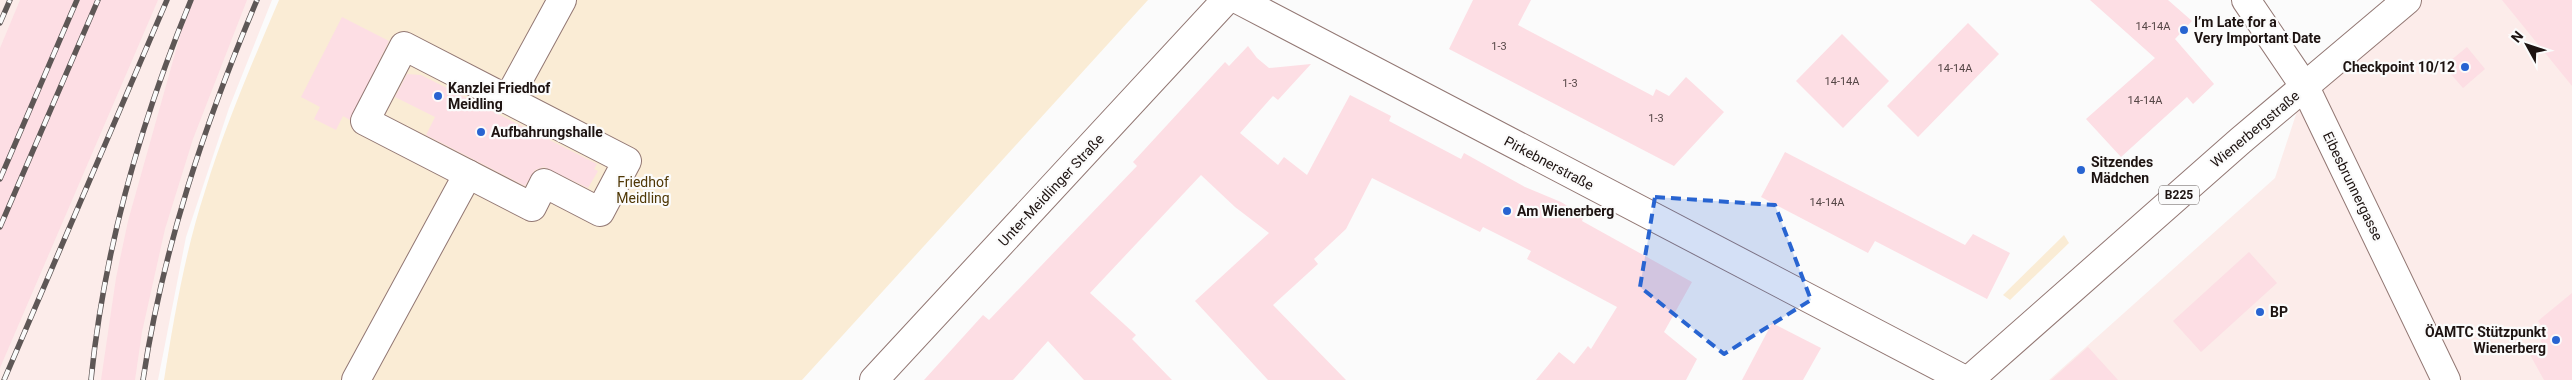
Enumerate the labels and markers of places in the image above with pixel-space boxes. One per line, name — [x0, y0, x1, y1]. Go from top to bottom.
place label: I’m Late for a Very Important Date — [2194, 14, 2321, 46]
marker: I’m Late for a Very Important Date — [2178, 24, 2190, 36]
place label: Checkpoint 10/12 — [2343, 59, 2455, 75]
marker: Checkpoint 10/12 — [2459, 61, 2471, 73]
place label: Kanzlei Friedhof Meidling — [448, 80, 551, 112]
marker: Kanzlei Friedhof Meidling — [432, 90, 444, 102]
place label: Aufbahrungshalle — [491, 124, 603, 140]
marker: Aufbahrungshalle — [475, 126, 487, 138]
place label: Sitzendes Mädchen — [2091, 154, 2153, 186]
marker: Sitzendes Mädchen — [2075, 164, 2087, 176]
place label: Am Wienerberg — [1517, 203, 1614, 219]
marker: Am Wienerberg — [1501, 205, 1513, 217]
place label: BP — [2270, 304, 2288, 320]
marker: BP — [2254, 306, 2266, 318]
place label: ÖAMTC Stützpunkt Wienerberg — [2425, 324, 2546, 356]
marker: ÖAMTC Stützpunkt Wienerberg — [2550, 334, 2562, 346]

